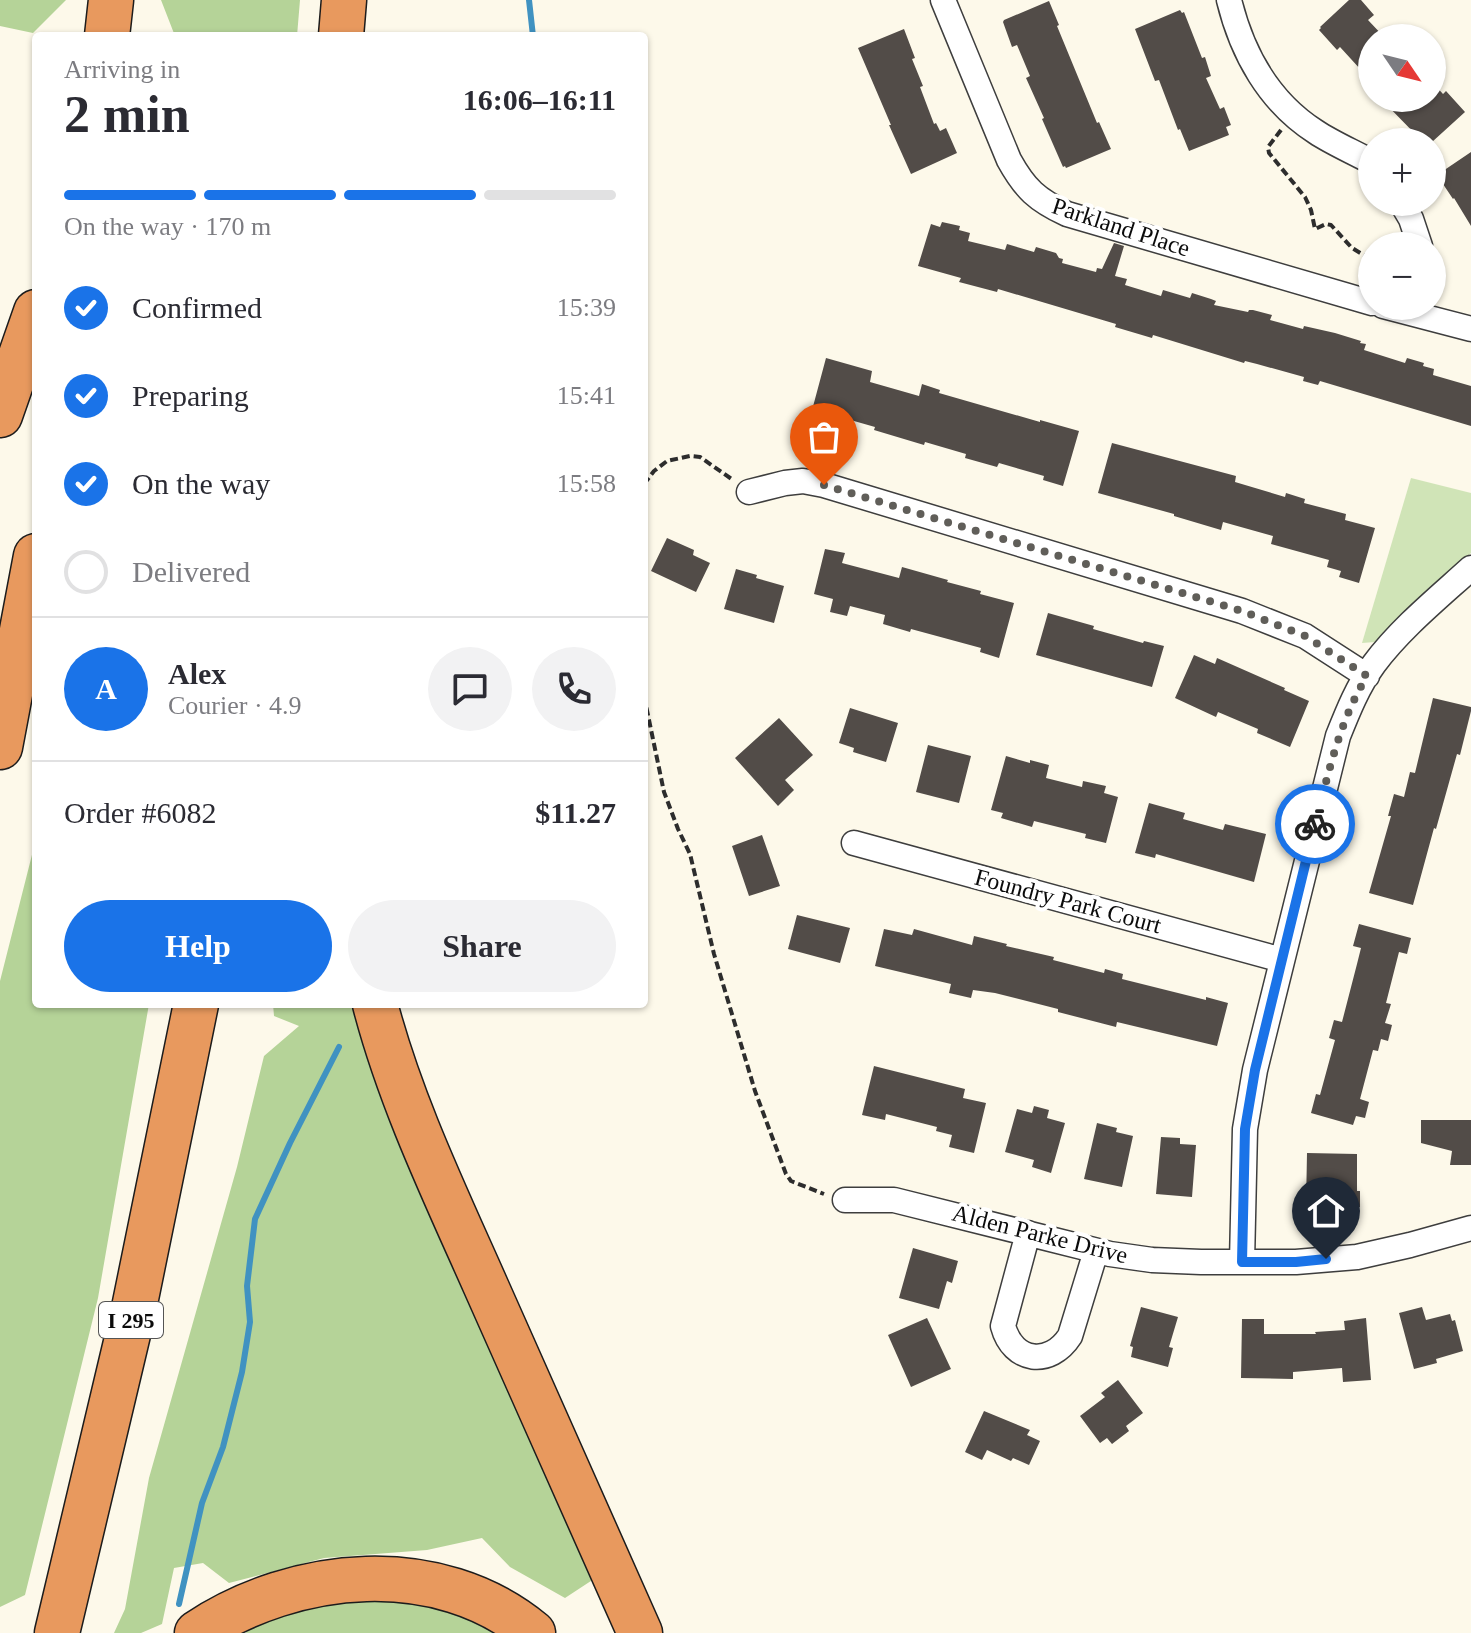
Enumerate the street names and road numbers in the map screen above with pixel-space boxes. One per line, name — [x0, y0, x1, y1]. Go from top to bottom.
street label: Parkland Place — [1049, 192, 1193, 262]
street label: Foundry Park Court — [972, 864, 1164, 938]
street label: Alden Parke Drive — [950, 1200, 1130, 1268]
road number: I 295 — [99, 1302, 163, 1338]

